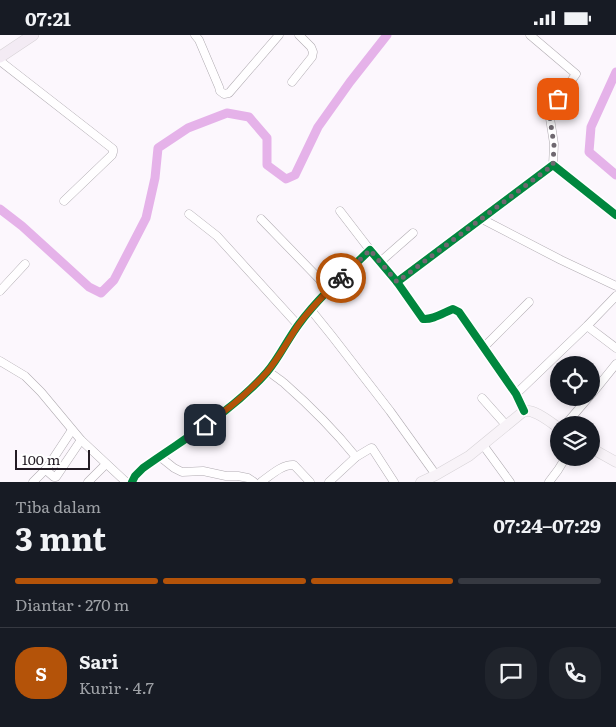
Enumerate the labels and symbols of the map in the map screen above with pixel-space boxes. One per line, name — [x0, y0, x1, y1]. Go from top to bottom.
pin — [537, 78, 579, 120]
courier — [316, 253, 366, 303]
pin — [184, 404, 226, 446]
scale bar — [15, 447, 90, 470]

